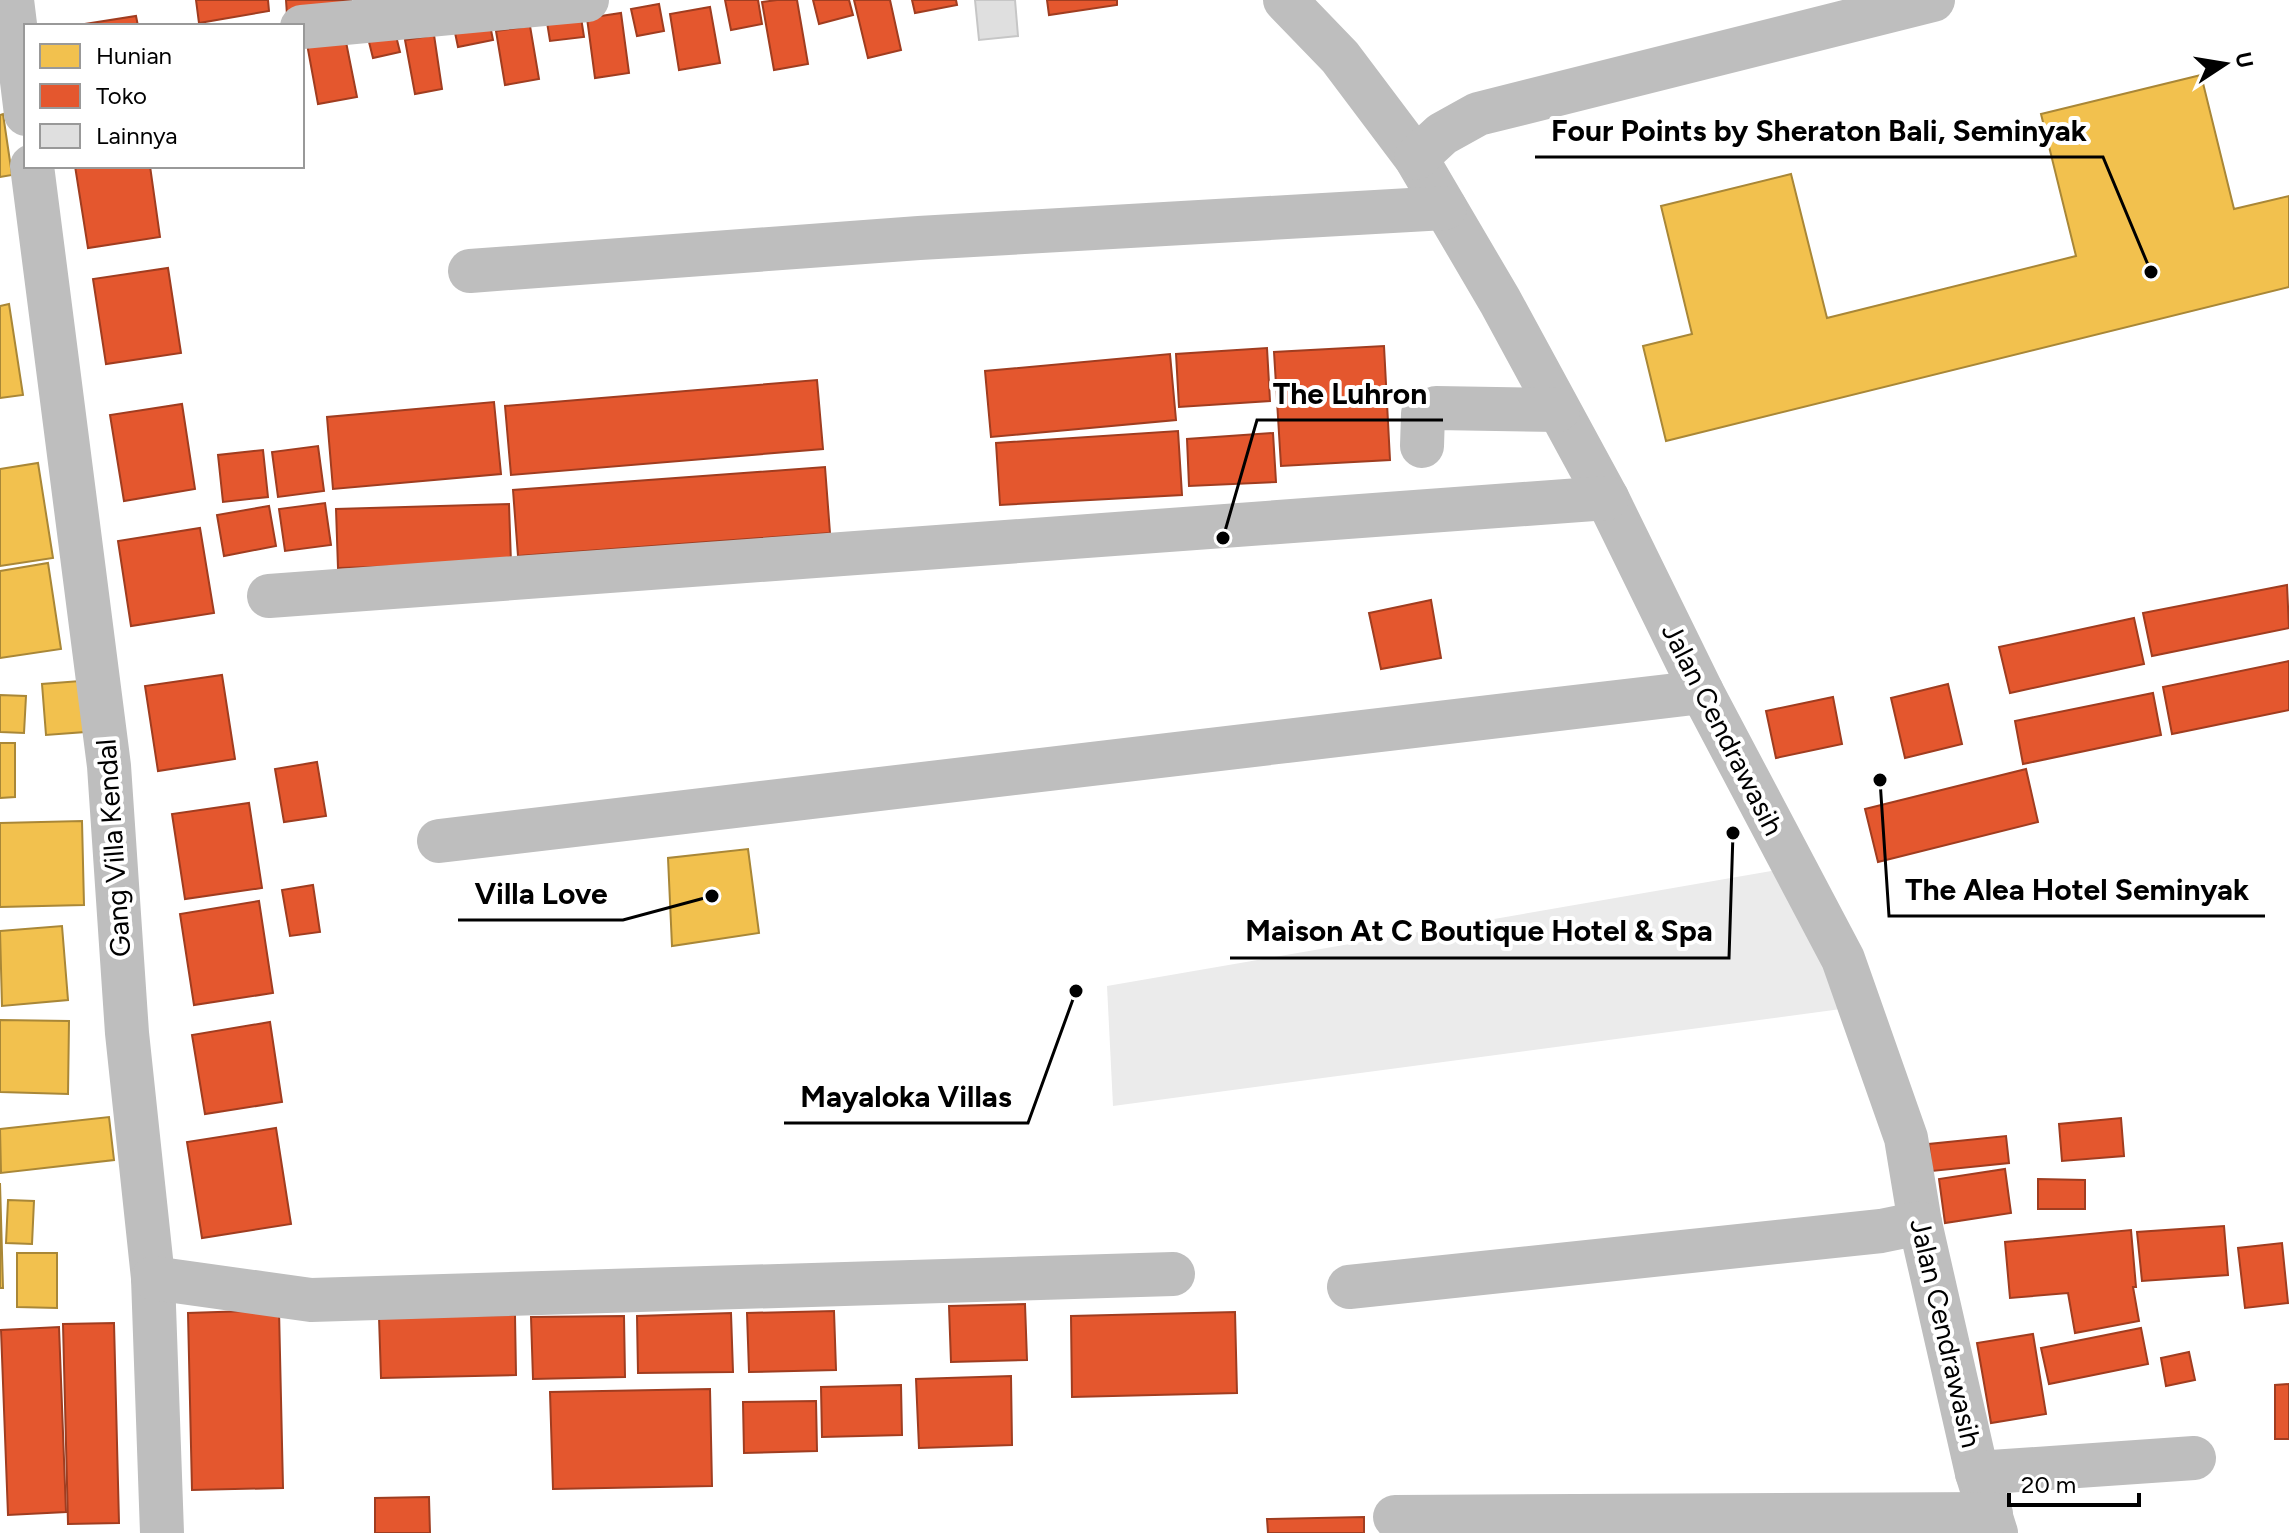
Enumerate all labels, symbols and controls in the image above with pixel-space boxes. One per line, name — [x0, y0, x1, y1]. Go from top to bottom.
legend — [24, 24, 304, 168]
north arrow — [2185, 24, 2265, 104]
text: Hunian — [96, 41, 172, 70]
text: U — [2229, 50, 2259, 70]
text: Toko — [96, 81, 147, 110]
callout: Four Points by Sheraton Bali, Seminyak — [1535, 103, 2103, 157]
text: Four Points by Sheraton Bali, Seminyak — [1551, 112, 2087, 149]
text: Lainnya — [96, 121, 177, 150]
callout: The Luhron — [1257, 366, 1443, 420]
text: The Luhron — [1273, 375, 1427, 412]
street label: Jalan Cendrawasih — [1655, 617, 1791, 841]
street label: Gang Villa Kendal — [88, 738, 138, 958]
callout: The Alea Hotel Seminyak — [1889, 862, 2265, 916]
callout: Villa Love — [458, 866, 623, 920]
text: The Alea Hotel Seminyak — [1905, 871, 2249, 908]
text: Villa Love — [474, 875, 608, 912]
callout: Maison At C Boutique Hotel & Spa — [1230, 904, 1729, 958]
text: Maison At C Boutique Hotel & Spa — [1245, 912, 1713, 949]
callout: Mayaloka Villas — [784, 1069, 1028, 1123]
text: Mayaloka Villas — [800, 1078, 1012, 1115]
street label: Jalan Cendrawasih — [1903, 1215, 1989, 1451]
scale bar — [2009, 1457, 2139, 1507]
text: 20 m — [2021, 1470, 2076, 1499]

